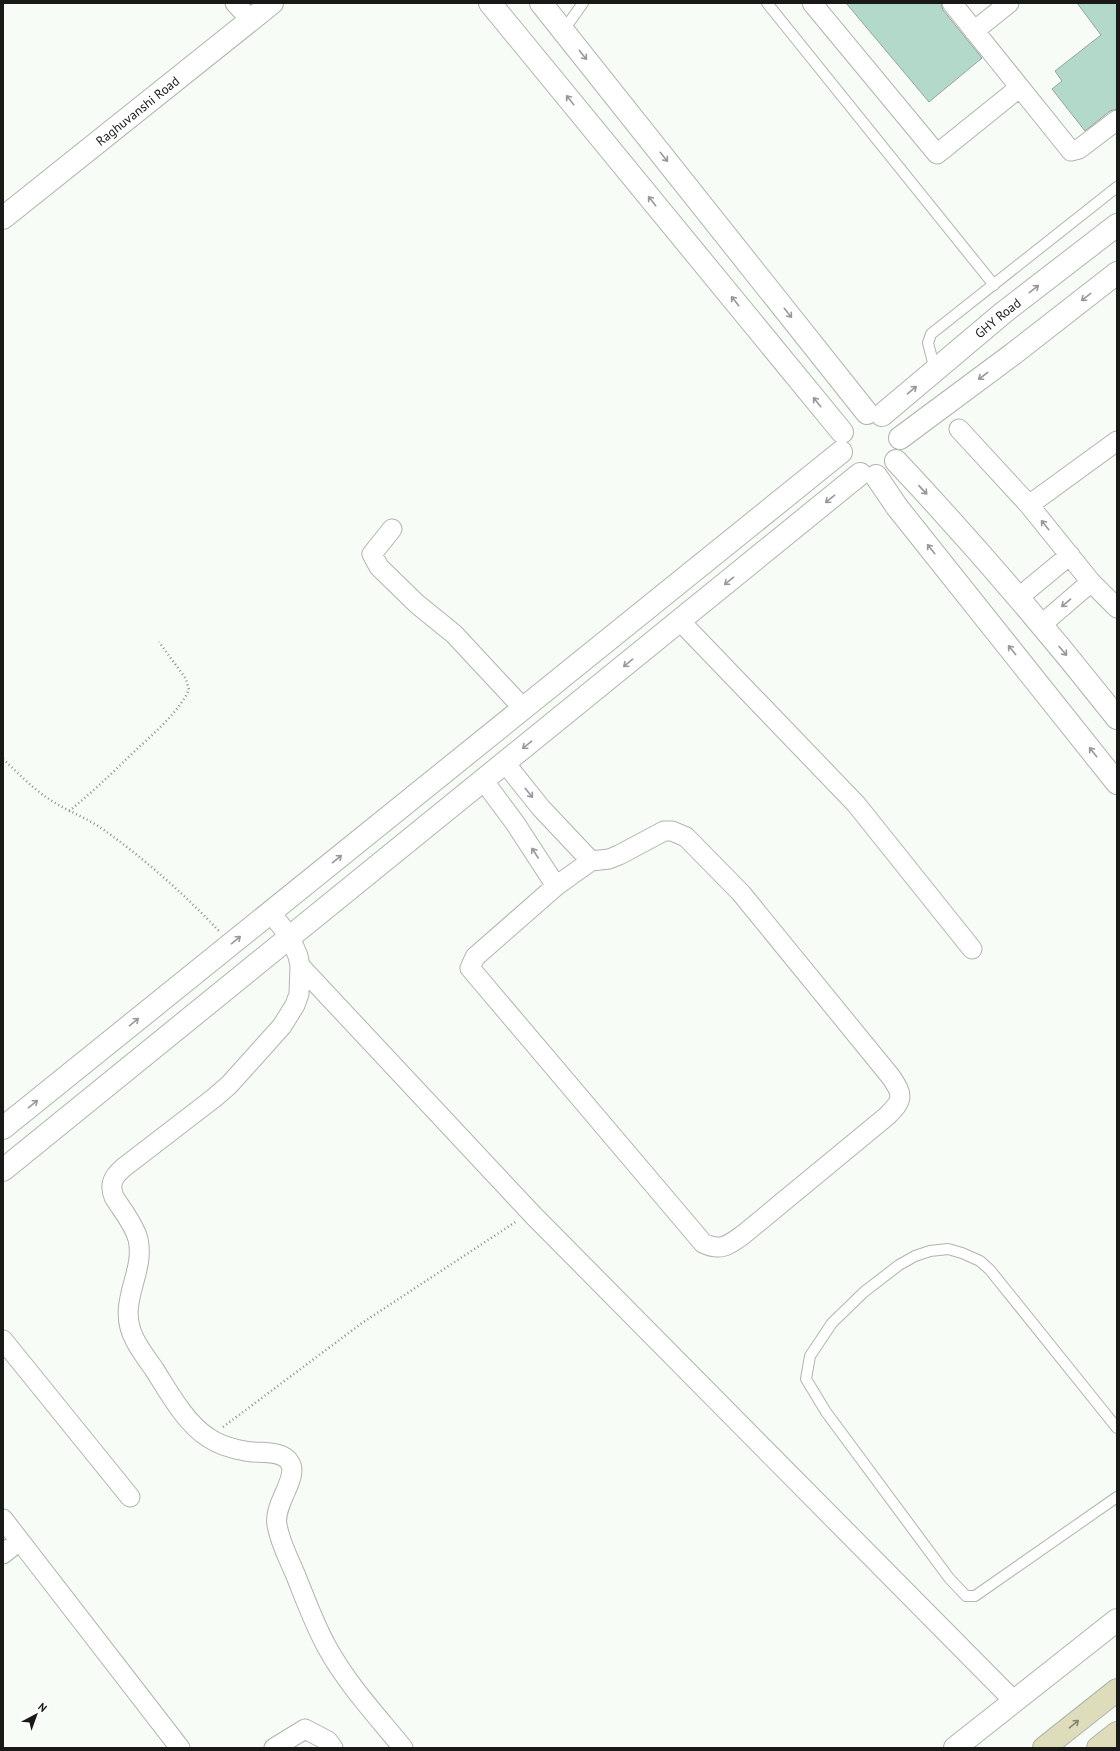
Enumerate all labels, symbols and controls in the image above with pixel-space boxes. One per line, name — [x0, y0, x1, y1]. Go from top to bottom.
one-way arrow — [578, 50, 587, 61]
street label: Raghuvanshi Road — [92, 72, 183, 149]
one-way arrow — [565, 95, 574, 106]
one-way arrow — [660, 151, 668, 162]
one-way arrow — [648, 195, 657, 206]
one-way arrow — [1028, 285, 1039, 294]
one-way arrow — [1081, 293, 1092, 301]
street label: GHY Road — [971, 294, 1024, 342]
one-way arrow — [730, 296, 739, 307]
one-way arrow — [784, 308, 793, 319]
one-way arrow — [978, 372, 989, 380]
one-way arrow — [906, 385, 917, 394]
one-way arrow — [813, 396, 822, 407]
one-way arrow — [918, 485, 927, 495]
one-way arrow — [825, 494, 836, 503]
one-way arrow — [1041, 519, 1050, 530]
one-way arrow — [927, 543, 935, 554]
one-way arrow — [724, 576, 735, 585]
one-way arrow — [1061, 599, 1071, 608]
one-way arrow — [1008, 645, 1016, 656]
one-way arrow — [1059, 646, 1068, 656]
one-way arrow — [623, 658, 634, 667]
one-way arrow — [522, 740, 533, 749]
one-way arrow — [1089, 747, 1097, 758]
one-way arrow — [525, 788, 534, 799]
one-way arrow — [531, 848, 539, 859]
one-way arrow — [331, 854, 342, 863]
one-way arrow — [230, 936, 241, 945]
one-way arrow — [129, 1018, 140, 1026]
one-way arrow — [28, 1099, 39, 1108]
north arrow — [16, 1695, 56, 1735]
text: N — [35, 1700, 50, 1715]
one-way arrow — [1069, 1719, 1080, 1728]

